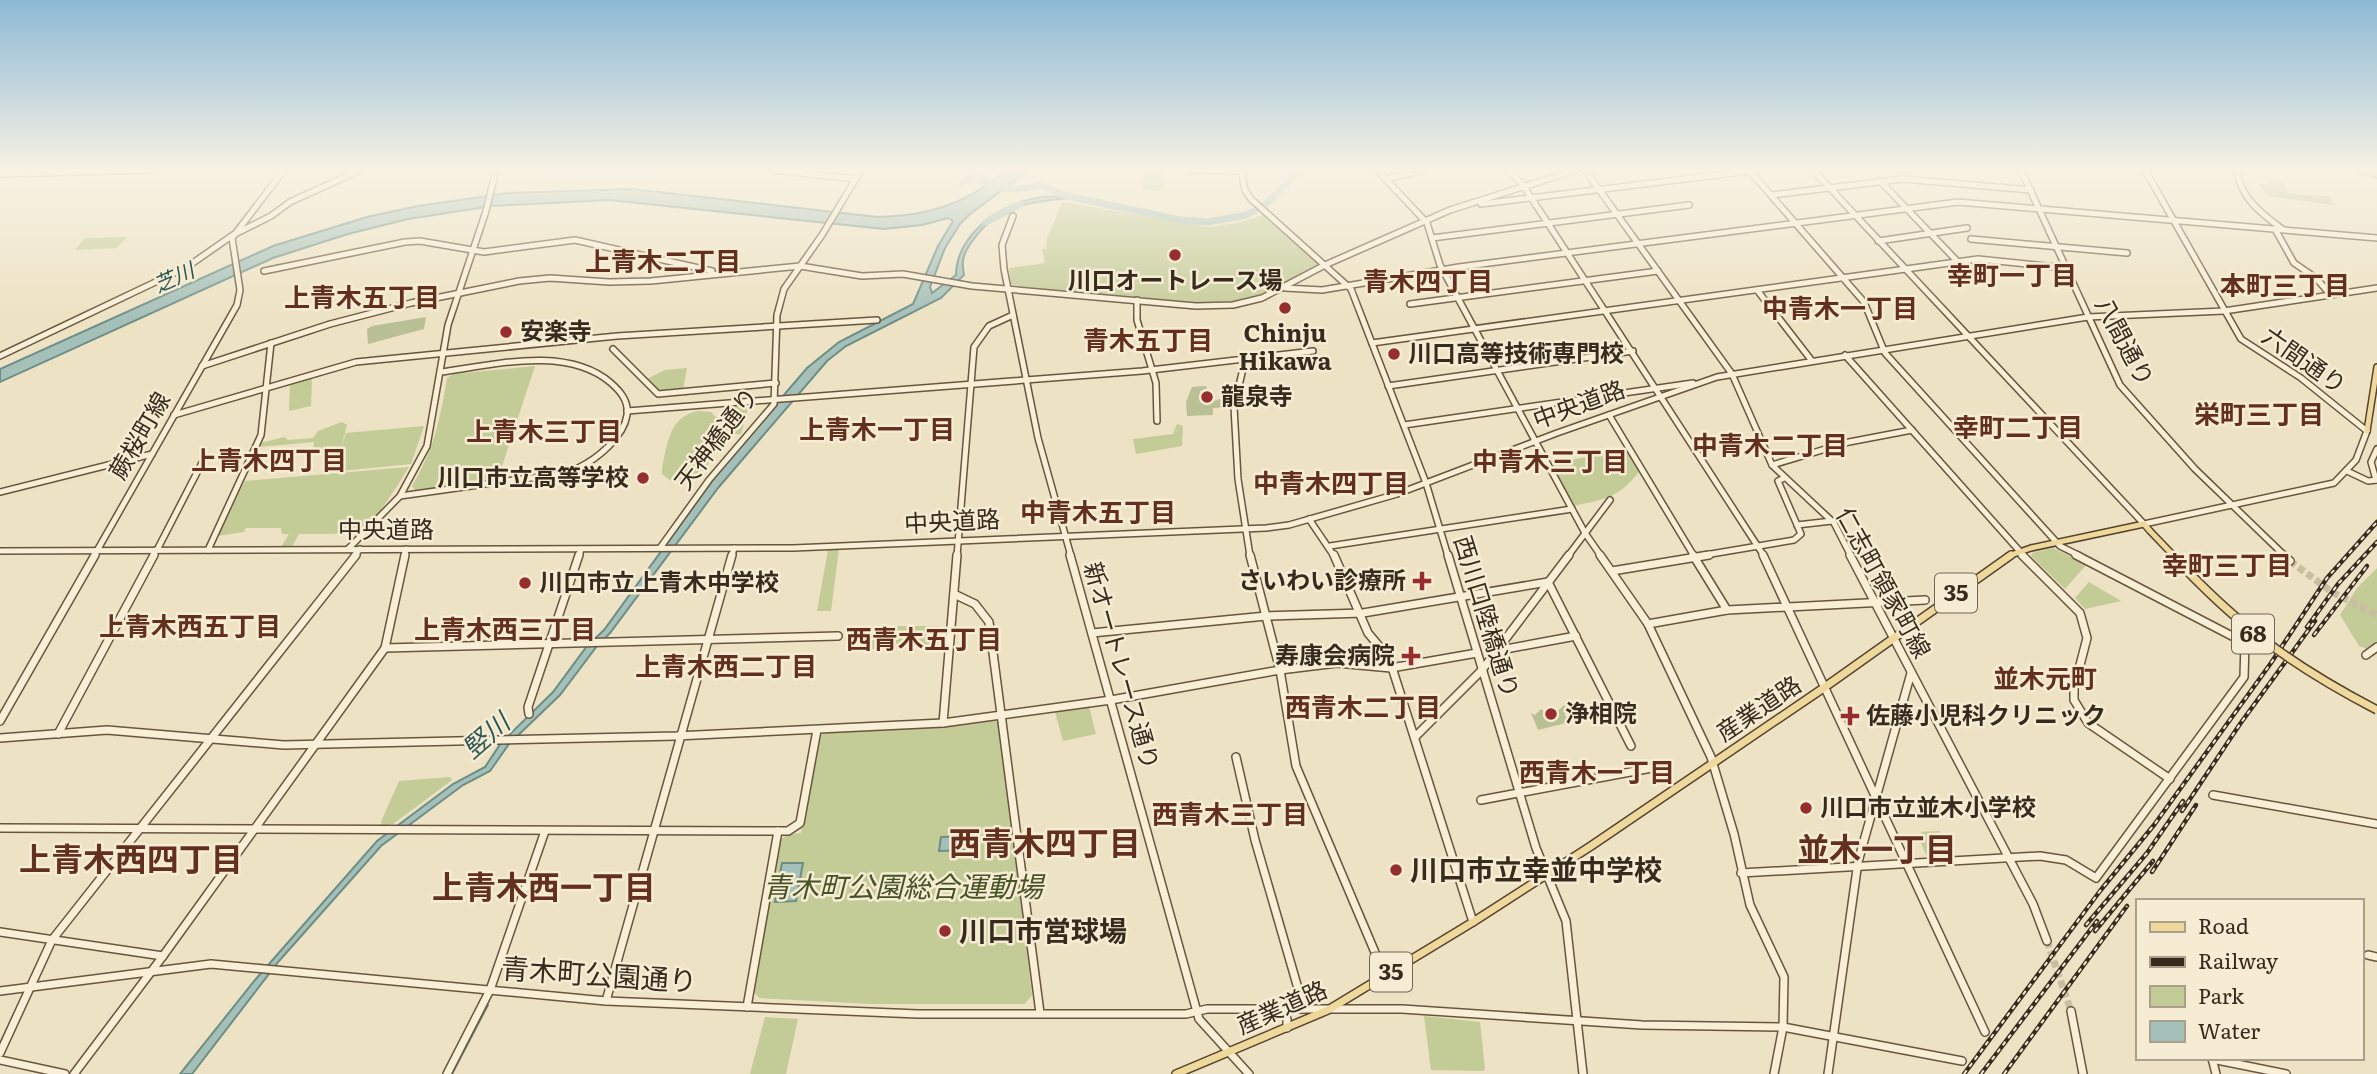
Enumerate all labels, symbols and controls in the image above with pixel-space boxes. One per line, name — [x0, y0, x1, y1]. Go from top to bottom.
district label: 上青木二丁目 — [585, 240, 741, 279]
marker: 川口オートレース場 — [1167, 247, 1183, 263]
water label: 芝川 — [147, 252, 200, 298]
district label: 幸町一丁目 — [1947, 254, 2077, 293]
district label: 青木四丁目 — [1363, 260, 1493, 299]
place label: 川口オートレース場 — [1068, 261, 1282, 296]
district label: 本町三丁目 — [2220, 264, 2350, 303]
district label: 上青木五丁目 — [284, 276, 440, 315]
district label: 中青木一丁目 — [1762, 287, 1918, 326]
street label: 八間通り — [2088, 290, 2164, 391]
marker: Chinju Hikawa — [1277, 300, 1293, 316]
place label: 安楽寺 — [520, 312, 592, 347]
place label: Chinju Hikawa — [1238, 314, 1332, 377]
street label: 六間通り — [2256, 317, 2355, 401]
district label: 青木五丁目 — [1083, 319, 1213, 358]
marker: 安楽寺 — [498, 324, 514, 340]
place label: 川口高等技術専門校 — [1408, 334, 1624, 369]
marker: 川口高等技術専門校 — [1386, 346, 1402, 362]
street label: 中央道路 — [1527, 370, 1629, 436]
place label: 龍泉寺 — [1221, 377, 1293, 412]
street label: 天神橋通り — [665, 379, 765, 496]
street label: 蕨桜町線 — [99, 384, 177, 485]
marker: 龍泉寺 — [1199, 389, 1215, 405]
district label: 栄町三丁目 — [2194, 393, 2324, 432]
district label: 幸町二丁目 — [1953, 406, 2083, 445]
district label: 上青木一丁目 — [799, 408, 955, 447]
district label: 上青木三丁目 — [466, 410, 622, 449]
district label: 中青木二丁目 — [1692, 424, 1848, 463]
district label: 上青木四丁目 — [191, 439, 347, 478]
district label: 中青木三丁目 — [1472, 440, 1628, 479]
place label: 川口市立高等学校 — [437, 458, 629, 493]
district label: 中青木四丁目 — [1253, 462, 1409, 501]
marker: 川口市立高等学校 — [635, 470, 651, 486]
district label: 中青木五丁目 — [1020, 491, 1176, 530]
street label: 中央道路 — [903, 500, 1001, 539]
street label: 仁志町領家町線 — [1829, 500, 1941, 664]
street label: 中央道路 — [338, 510, 434, 545]
street label: 西川口陸橋通り — [1447, 531, 1530, 702]
district label: 幸町三丁目 — [2162, 544, 2292, 583]
street label: 新オートレース通り — [1077, 557, 1170, 773]
place label: さいわい診療所 — [1238, 561, 1406, 596]
place label: 川口市立上青木中学校 — [539, 563, 779, 598]
marker: さいわい診療所 — [1412, 571, 1432, 591]
road number: 35 — [1935, 573, 1977, 612]
marker: 川口市立上青木中学校 — [517, 575, 533, 591]
district label: 上青木西五丁目 — [99, 605, 281, 644]
district label: 上青木西三丁目 — [414, 608, 596, 647]
road number: 68 — [2232, 614, 2274, 654]
district label: 西青木五丁目 — [846, 618, 1002, 657]
place label: 寿康会病院 — [1275, 636, 1395, 671]
district label: 上青木西二丁目 — [635, 645, 817, 684]
marker: 寿康会病院 — [1401, 646, 1421, 666]
district label: 並木元町 — [1993, 657, 2097, 696]
street label: 産業道路 — [1708, 666, 1807, 748]
district label: 西青木二丁目 — [1285, 686, 1441, 725]
place label: 浄相院 — [1565, 694, 1637, 729]
place label: 佐藤小児科クリニック — [1866, 696, 2106, 731]
water label: 竪川 — [452, 700, 519, 766]
marker: 浄相院 — [1543, 706, 1559, 722]
marker: 佐藤小児科クリニック — [1840, 706, 1860, 726]
district label: 西青木一丁目 — [1519, 751, 1675, 790]
place label: 川口市立並木小学校 — [1820, 788, 2036, 823]
district label: 西青木三丁目 — [1152, 793, 1308, 832]
marker: 川口市立並木小学校 — [1798, 800, 1814, 816]
district label: 西青木四丁目 — [949, 817, 1141, 865]
district label: 並木一丁目 — [1797, 823, 1957, 871]
district label: 上青木西四丁目 — [19, 833, 243, 881]
place label: 川口市立幸並中学校 — [1410, 847, 1662, 889]
district label: 上青木西一丁目 — [432, 861, 656, 909]
marker: 川口市立幸並中学校 — [1388, 862, 1404, 878]
park label: 青木町公園総合運動場 — [763, 864, 1046, 906]
legend — [2136, 899, 2363, 1060]
place label: 川口市営球場 — [959, 908, 1127, 950]
text: Road — [2198, 909, 2249, 940]
marker: 川口市営球場 — [937, 923, 953, 939]
text: Railway — [2198, 944, 2279, 975]
street label: 青木町公園通り — [500, 945, 698, 1001]
road number: 35 — [1370, 953, 1412, 992]
street label: 産業道路 — [1230, 970, 1332, 1041]
text: Park — [2198, 979, 2244, 1010]
text: Water — [2198, 1014, 2260, 1045]

